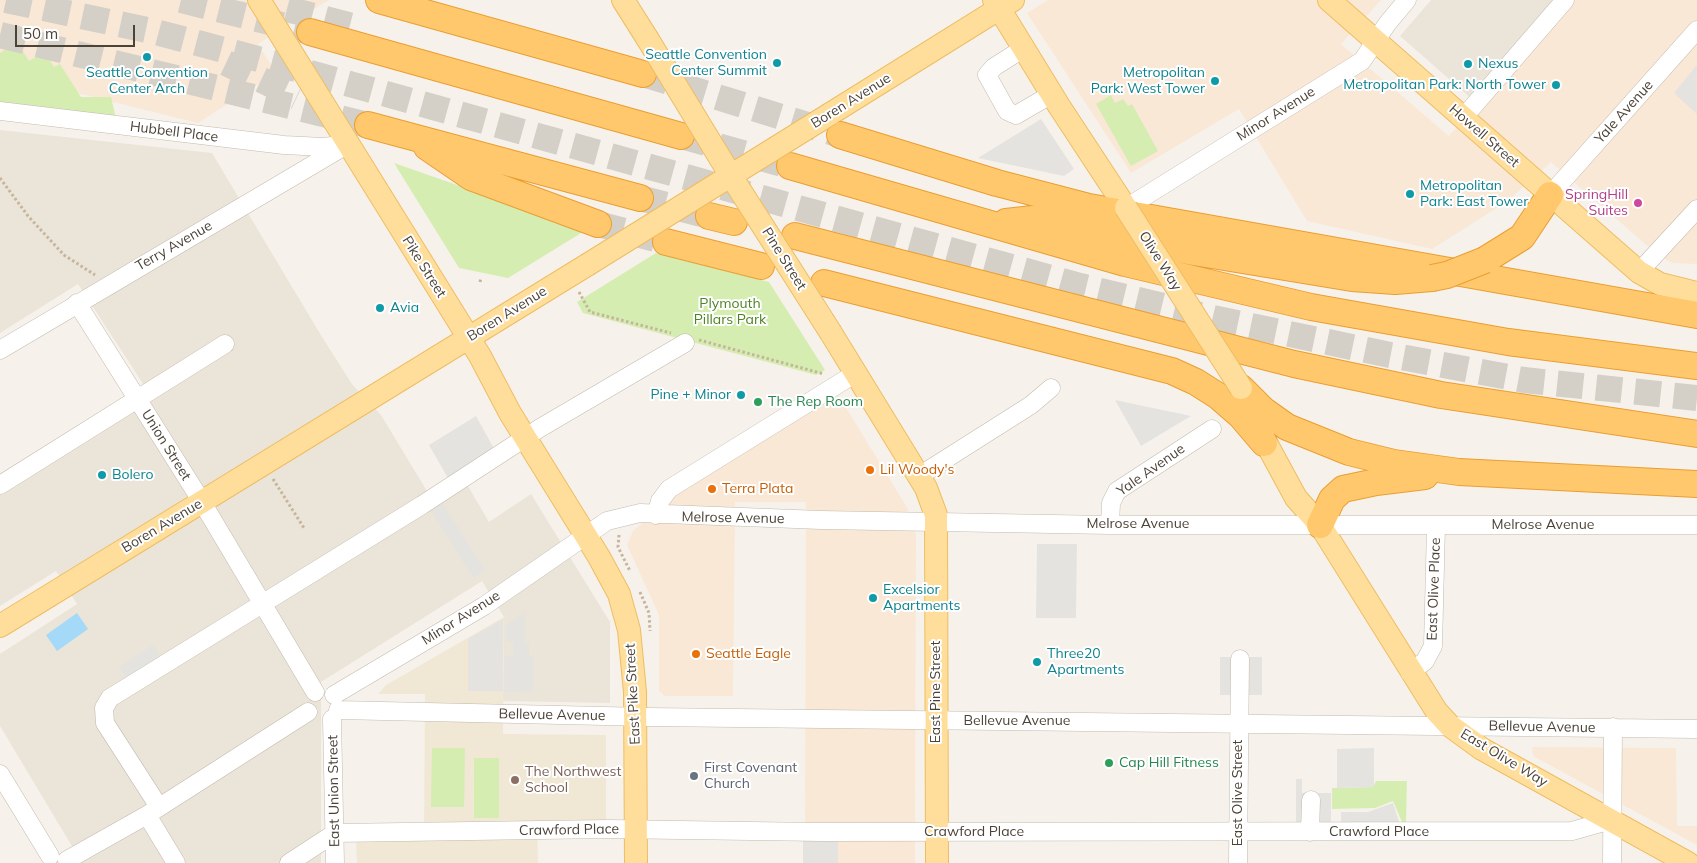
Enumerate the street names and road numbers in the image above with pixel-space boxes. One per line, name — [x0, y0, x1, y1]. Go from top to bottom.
street label: Boren Avenue — [808, 70, 894, 132]
street label: Yale Avenue — [1591, 77, 1657, 147]
street label: Minor Avenue — [1234, 83, 1318, 145]
street label: Howell Street — [1446, 101, 1522, 171]
street label: Hubbell Place — [129, 118, 219, 146]
street label: Terry Avenue — [133, 217, 215, 275]
street label: Pine Street — [758, 225, 810, 293]
street label: Olive Way — [1135, 228, 1185, 294]
street label: Pike Street — [398, 233, 450, 301]
street label: Boren Avenue — [464, 283, 550, 345]
street label: Union Street — [138, 406, 194, 484]
street label: Yale Avenue — [1114, 440, 1188, 500]
street label: Boren Avenue — [119, 495, 205, 557]
street label: Melrose Avenue — [681, 509, 785, 527]
street label: Melrose Avenue — [1087, 516, 1189, 532]
street label: Melrose Avenue — [1492, 517, 1594, 533]
street label: East Olive Place — [1424, 537, 1444, 641]
street label: Minor Avenue — [419, 587, 503, 649]
street label: East Pine Street — [928, 641, 944, 743]
street label: East Pike Street — [622, 643, 644, 745]
street label: Bellevue Avenue — [498, 706, 606, 724]
street label: Bellevue Avenue — [964, 713, 1070, 729]
street label: Bellevue Avenue — [1488, 718, 1596, 736]
street label: East Olive Way — [1457, 725, 1551, 791]
street label: East Union Street — [325, 735, 343, 847]
street label: East Olive Street — [1230, 740, 1246, 846]
street label: Crawford Place — [519, 821, 619, 839]
street label: Crawford Place — [924, 824, 1024, 840]
street label: Crawford Place — [1329, 824, 1429, 840]

